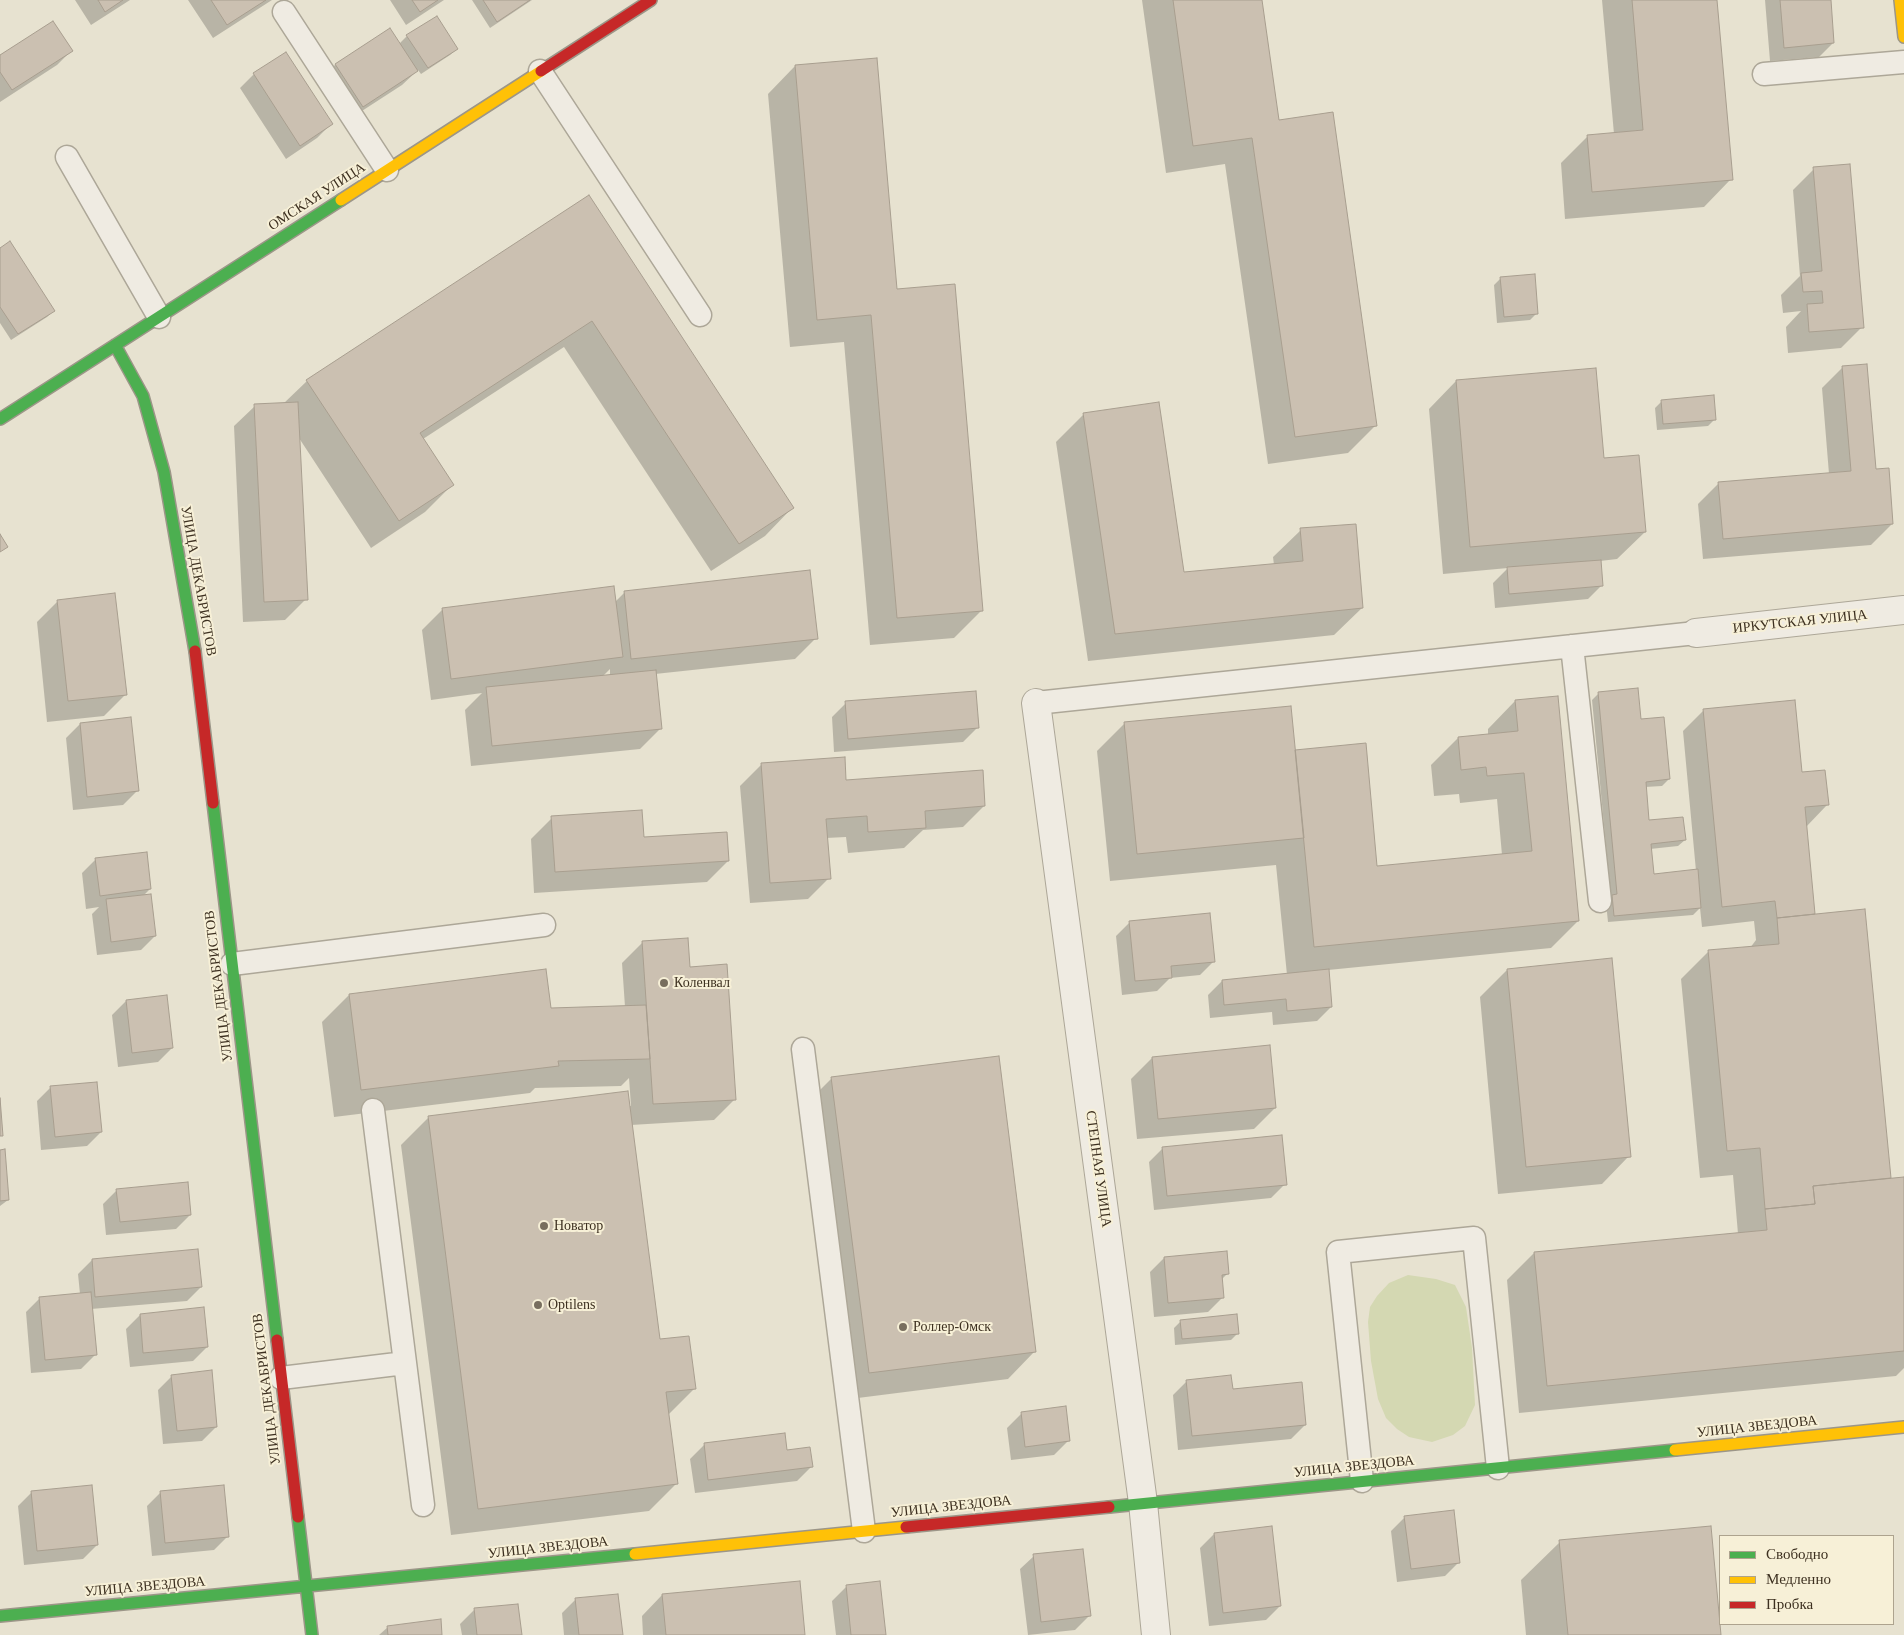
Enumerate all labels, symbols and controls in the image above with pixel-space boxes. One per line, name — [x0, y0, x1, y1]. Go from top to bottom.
street label: ОМСКАЯ УЛИЦА — [265, 159, 369, 235]
street label: УЛИЦА ДЕКАБРИСТОВ — [177, 505, 219, 657]
street label: ИРКУТСКАЯ УЛИЦА — [1732, 607, 1868, 637]
street label: УЛИЦА ДЕКАБРИСТОВ — [201, 909, 237, 1063]
place label: Коленвал — [674, 975, 730, 991]
marker: Коленвал — [658, 977, 670, 989]
street label: СТЕПНАЯ УЛИЦА — [1081, 1110, 1115, 1228]
place label: Новатор — [554, 1218, 603, 1234]
marker: Новатор — [538, 1220, 550, 1232]
place label: Optilens — [548, 1297, 595, 1313]
marker: Optilens — [532, 1299, 544, 1311]
street label: УЛИЦА ДЕКАБРИСТОВ — [249, 1312, 285, 1466]
place label: Роллер-Омск — [913, 1319, 991, 1335]
marker: Роллер-Омск — [897, 1321, 909, 1333]
street label: УЛИЦА ЗВЕЗДОВА — [1696, 1412, 1818, 1442]
street label: УЛИЦА ЗВЕЗДОВА — [1293, 1452, 1415, 1482]
street label: УЛИЦА ЗВЕЗДОВА — [890, 1492, 1012, 1522]
street label: УЛИЦА ЗВЕЗДОВА — [487, 1533, 609, 1563]
legend — [1719, 1535, 1894, 1625]
text: Свободно — [1766, 1546, 1828, 1562]
text: Медленно — [1766, 1571, 1831, 1587]
street label: УЛИЦА ЗВЕЗДОВА — [84, 1573, 206, 1601]
text: Пробка — [1766, 1596, 1813, 1612]

